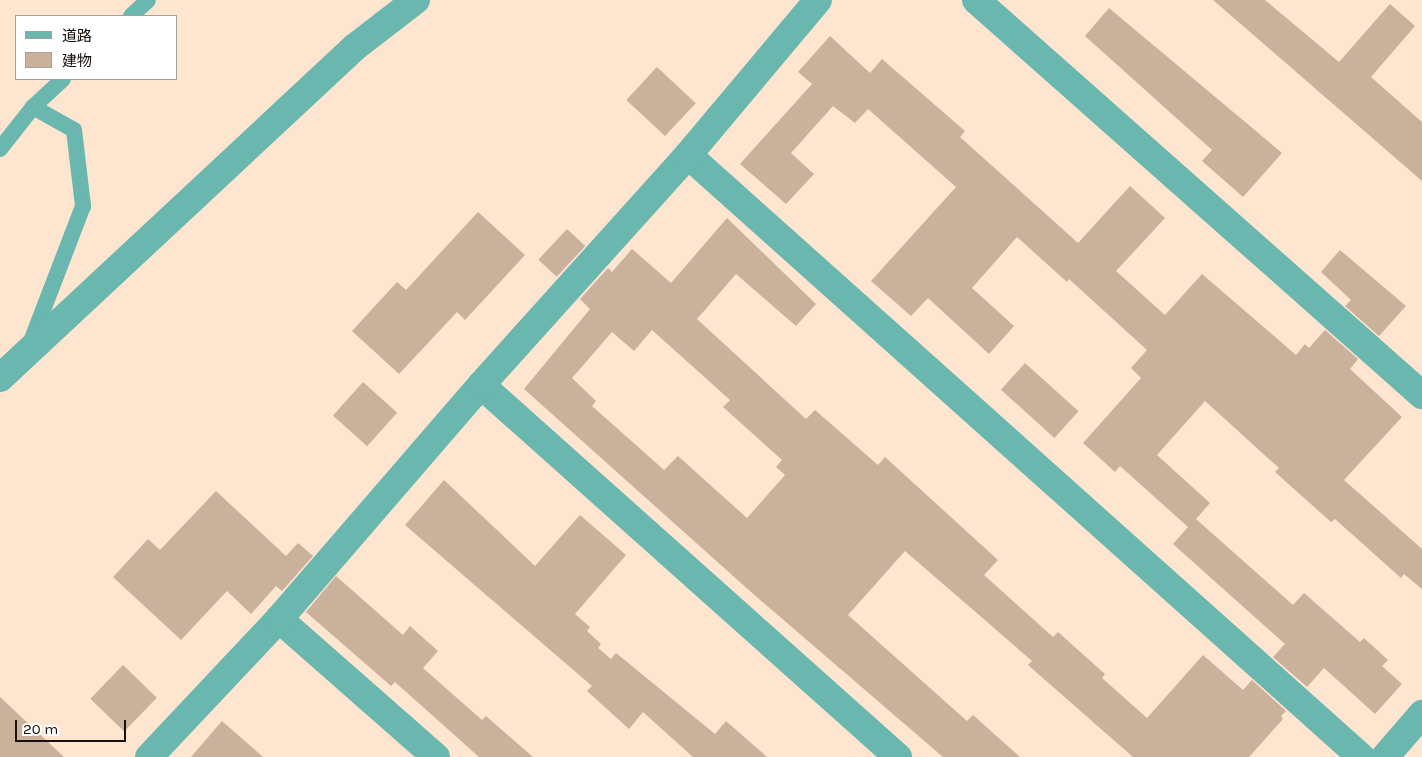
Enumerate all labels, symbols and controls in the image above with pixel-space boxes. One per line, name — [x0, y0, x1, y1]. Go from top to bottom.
legend — [15, 15, 178, 80]
text: 道路 — [62, 27, 92, 45]
text: 建物 — [62, 52, 92, 70]
scale bar — [18, 710, 129, 742]
text: 20 m — [23, 720, 58, 738]

